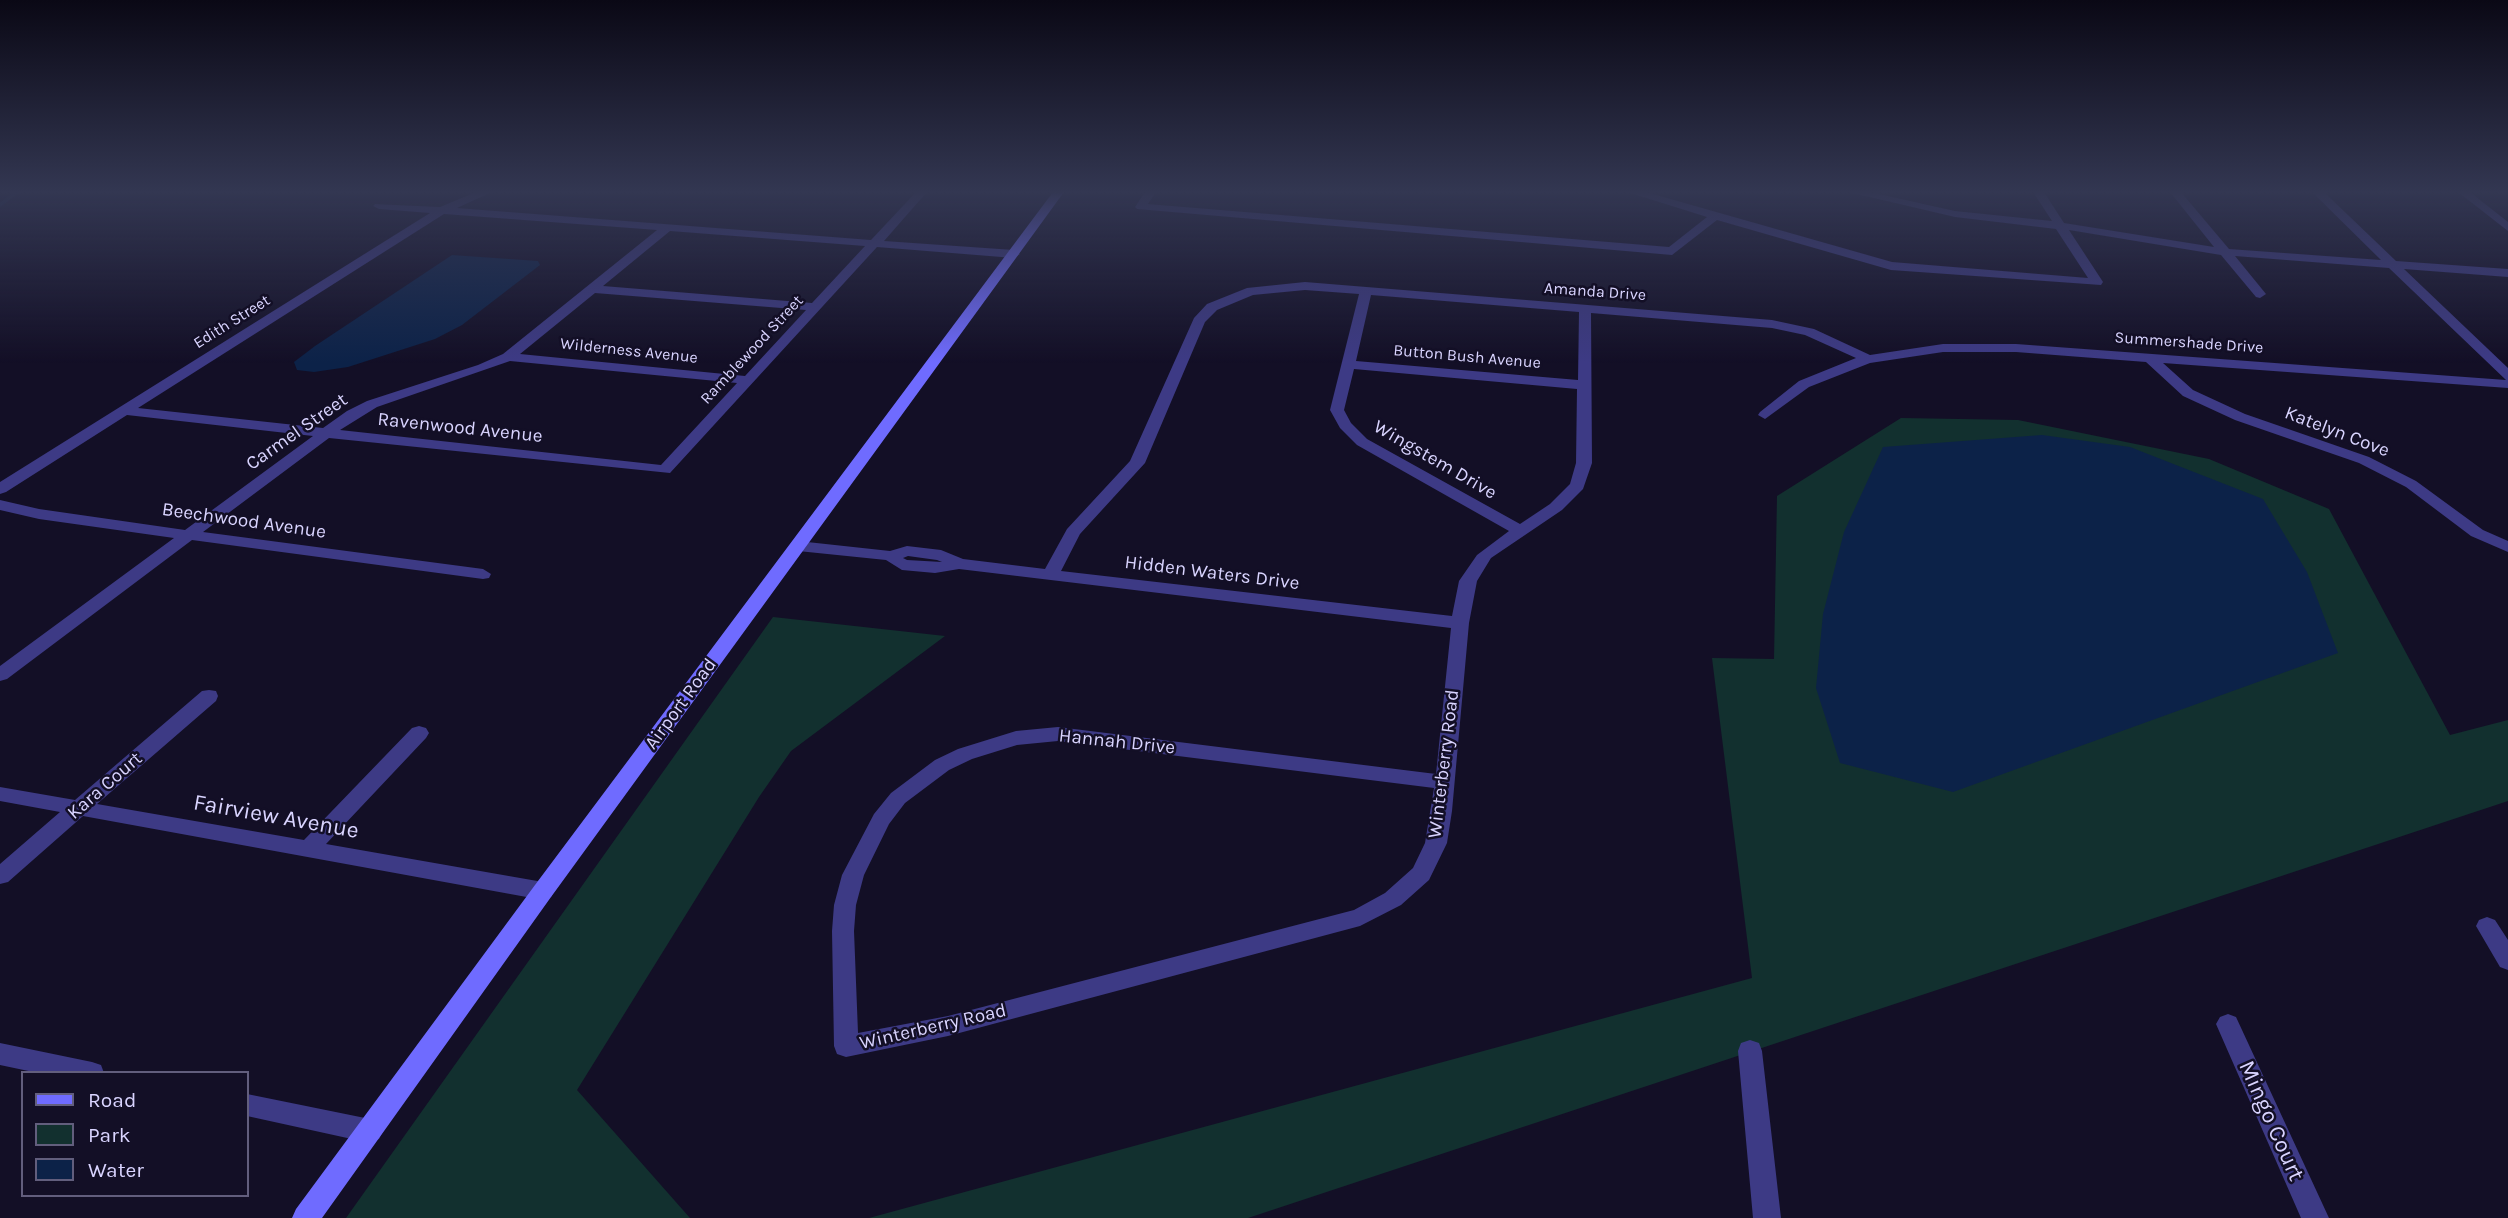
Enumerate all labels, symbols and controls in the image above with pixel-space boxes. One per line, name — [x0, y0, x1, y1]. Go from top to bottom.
street label: Amanda Drive — [1543, 279, 1647, 305]
street label: Edith Street — [190, 291, 274, 353]
street label: Ramblewood Street — [697, 292, 807, 408]
street label: Summershade Drive — [2114, 328, 2264, 358]
street label: Wilderness Avenue — [559, 334, 699, 368]
street label: Button Bush Avenue — [1392, 341, 1542, 373]
street label: Carmel Street — [242, 389, 352, 475]
street label: Katelyn Cove — [2281, 402, 2393, 462]
street label: Ravenwood Avenue — [376, 408, 544, 448]
street label: Wingstem Drive — [1369, 416, 1501, 504]
street label: Beechwood Avenue — [161, 498, 327, 544]
street label: Hidden Waters Drive — [1123, 551, 1301, 595]
street label: Airport Road — [640, 654, 722, 754]
street label: Winterberry Road — [1424, 688, 1464, 840]
street label: Hannah Drive — [1058, 725, 1176, 759]
street label: Kara Court — [63, 747, 147, 825]
street label: Fairview Avenue — [191, 789, 361, 845]
street label: Winterberry Road — [857, 999, 1009, 1055]
street label: Mingo Court — [2232, 1057, 2310, 1185]
legend — [21, 1071, 248, 1197]
text: Road — [88, 1088, 136, 1112]
text: Park — [88, 1123, 131, 1147]
text: Water — [88, 1158, 144, 1182]

